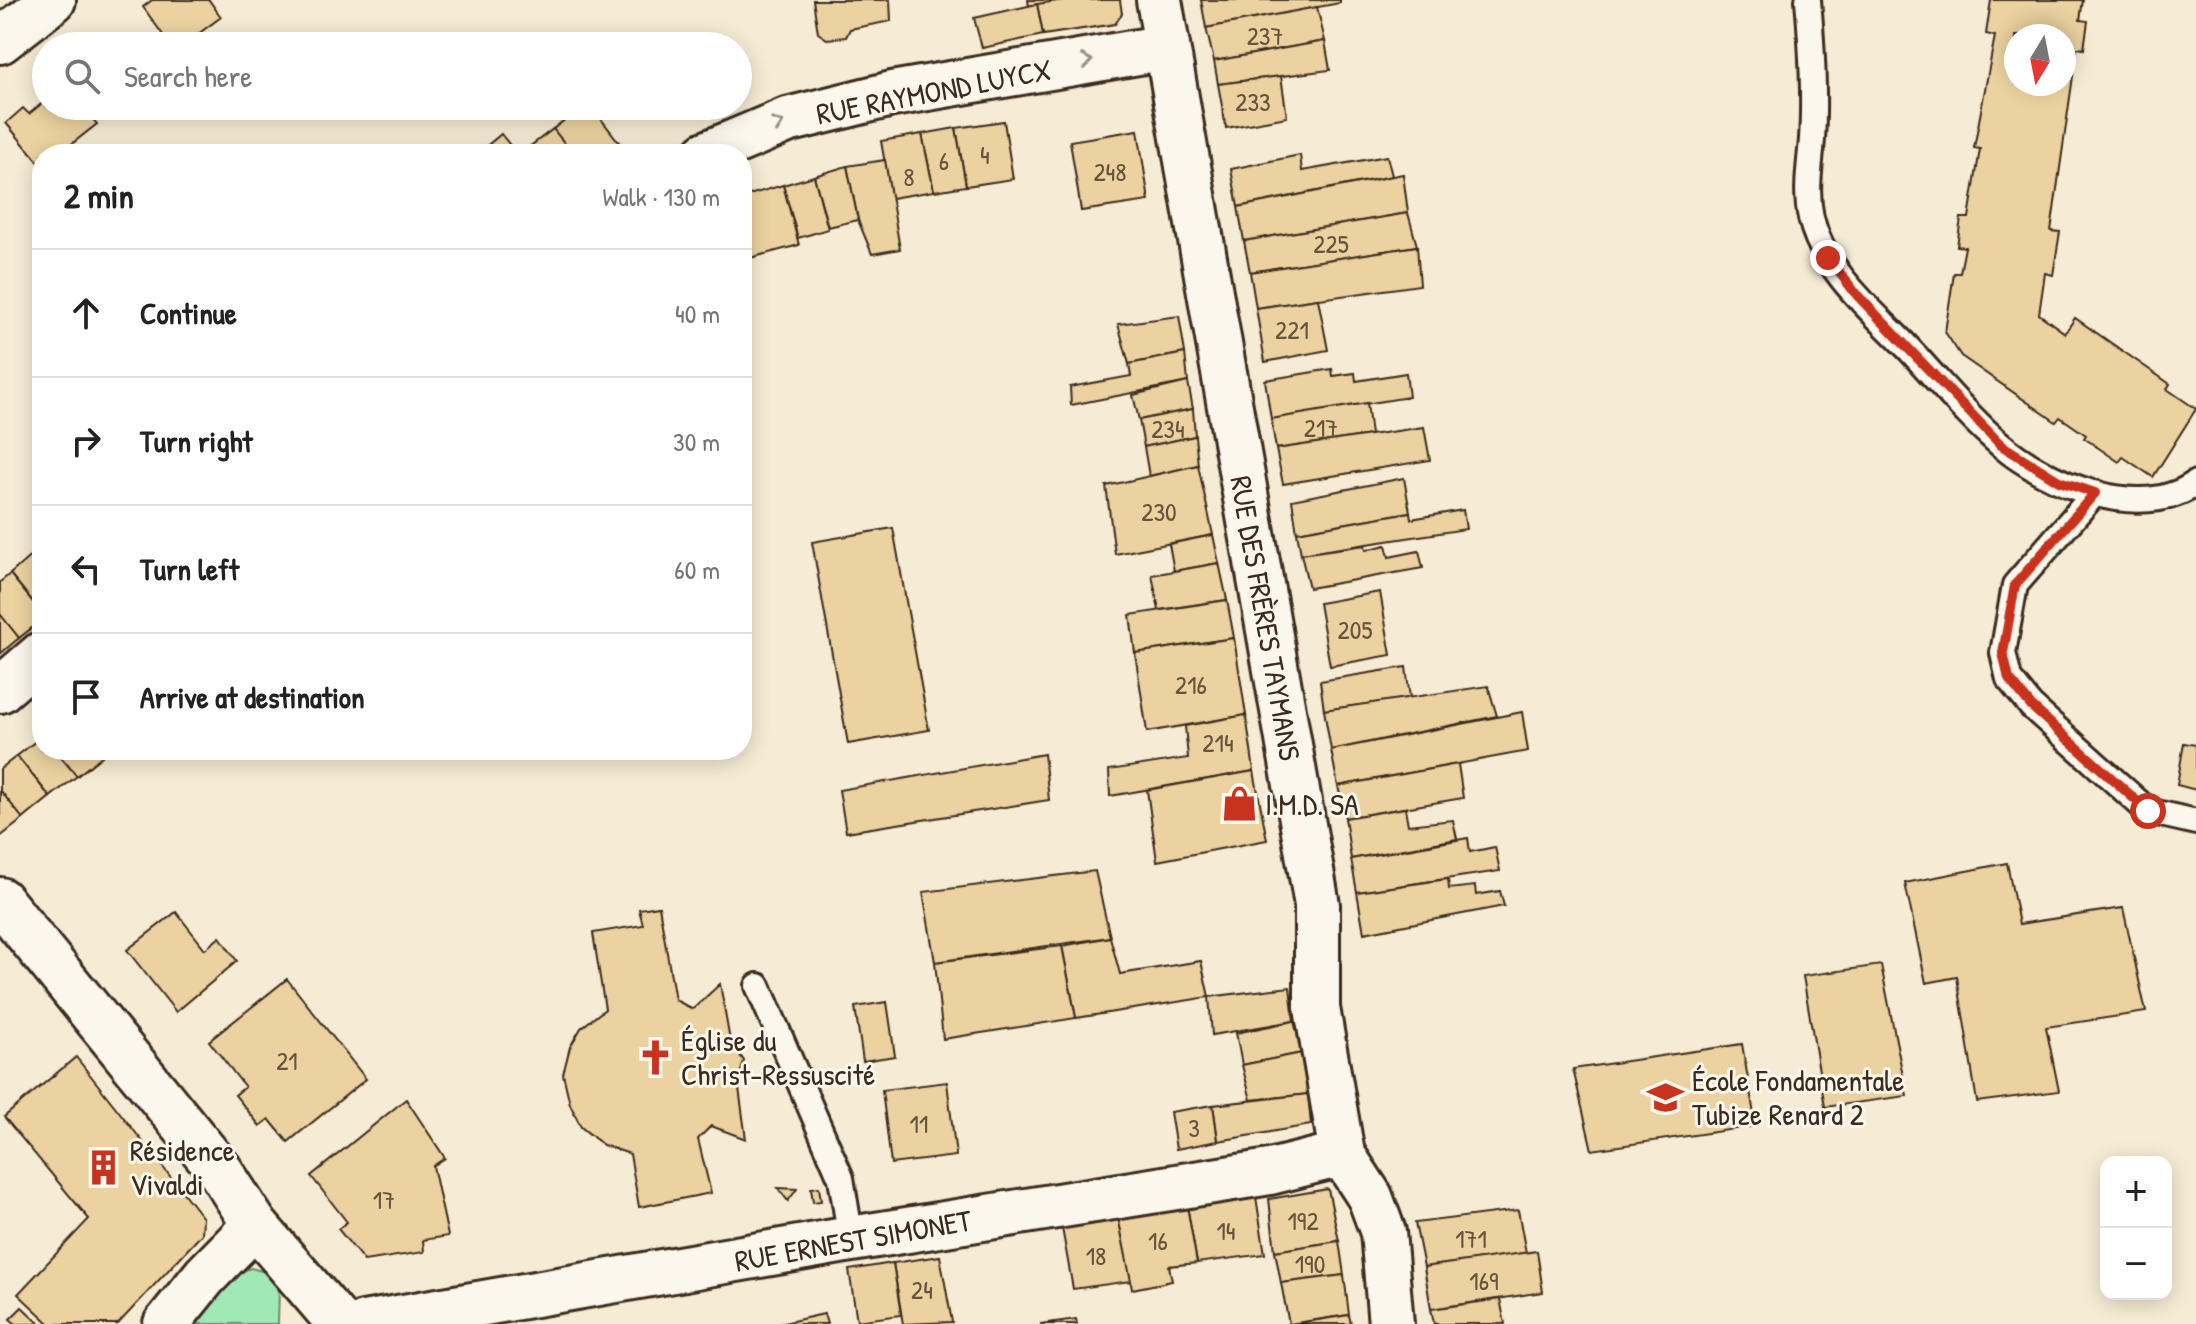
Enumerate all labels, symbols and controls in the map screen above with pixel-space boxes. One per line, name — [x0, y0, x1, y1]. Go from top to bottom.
house number: 237 — [1247, 18, 1283, 53]
north arrow — [2004, 24, 2076, 96]
search box — [32, 32, 752, 120]
street label: RUE RAYMOND LUYCX — [813, 49, 1055, 133]
icon: search — [60, 54, 104, 98]
one-way arrow — [1080, 54, 1094, 71]
text: Search here — [124, 56, 252, 96]
house number: 233 — [1235, 84, 1271, 119]
one-way arrow — [770, 117, 784, 134]
house number: 4 — [980, 137, 990, 172]
house number: 6 — [939, 143, 949, 178]
house number: 248 — [1093, 154, 1127, 189]
house number: 8 — [903, 159, 915, 194]
text: 2 min — [64, 173, 134, 219]
text: Walk · 130 m — [603, 179, 720, 214]
house number: 225 — [1313, 226, 1349, 261]
route end — [1810, 240, 1846, 276]
icon: ahead — [64, 291, 108, 335]
text: Continue — [140, 293, 237, 333]
text: 40 m — [675, 296, 720, 331]
house number: 221 — [1275, 312, 1309, 347]
house number: 217 — [1304, 410, 1338, 445]
house number: 234 — [1151, 411, 1185, 446]
icon: right — [64, 419, 108, 463]
text: Turn right — [140, 421, 253, 461]
text: 30 m — [673, 424, 720, 459]
street label: RUE DES FRÈRES TAYMANS — [1221, 473, 1311, 764]
house number: 230 — [1141, 494, 1177, 529]
icon: left — [64, 547, 108, 591]
text: Turn left — [140, 549, 239, 589]
text: 60 m — [674, 552, 720, 587]
house number: 205 — [1338, 612, 1372, 647]
house number: 216 — [1175, 667, 1207, 702]
icon: arrive — [64, 675, 108, 719]
text: Arrive at destination — [140, 677, 365, 717]
house number: 214 — [1202, 725, 1234, 760]
place label: I.M.D. SA — [1265, 784, 1359, 824]
shop icon: I.M.D. SA — [1220, 785, 1258, 823]
route start — [2130, 793, 2166, 829]
place label: Église du Christ-Ressuscité — [681, 1020, 875, 1094]
church icon: Église du Christ-Ressuscité — [636, 1038, 674, 1076]
house number: 21 — [276, 1043, 298, 1078]
place label: École Fondamentale Tubize Renard 2 — [1692, 1060, 1904, 1134]
school or university icon: École Fondamentale Tubize Renard 2 — [1647, 1078, 1685, 1116]
house number: 11 — [910, 1106, 928, 1141]
house number: 3 — [1188, 1110, 1200, 1145]
place label: Résidence Vivaldi — [130, 1130, 235, 1204]
building icon: Résidence Vivaldi — [85, 1148, 123, 1186]
map controls — [2100, 1156, 2172, 1300]
button: + — [2100, 1156, 2172, 1228]
house number: 17 — [373, 1182, 395, 1217]
street label: RUE ERNEST SIMONET — [731, 1199, 975, 1281]
house number: 192 — [1287, 1203, 1319, 1238]
house number: 14 — [1216, 1213, 1236, 1248]
house number: 171 — [1455, 1221, 1487, 1256]
house number: 16 — [1148, 1223, 1168, 1258]
button: − — [2100, 1228, 2172, 1300]
house number: 18 — [1086, 1238, 1106, 1273]
house number: 190 — [1295, 1246, 1325, 1281]
house number: 169 — [1469, 1263, 1499, 1298]
house number: 24 — [911, 1272, 933, 1307]

